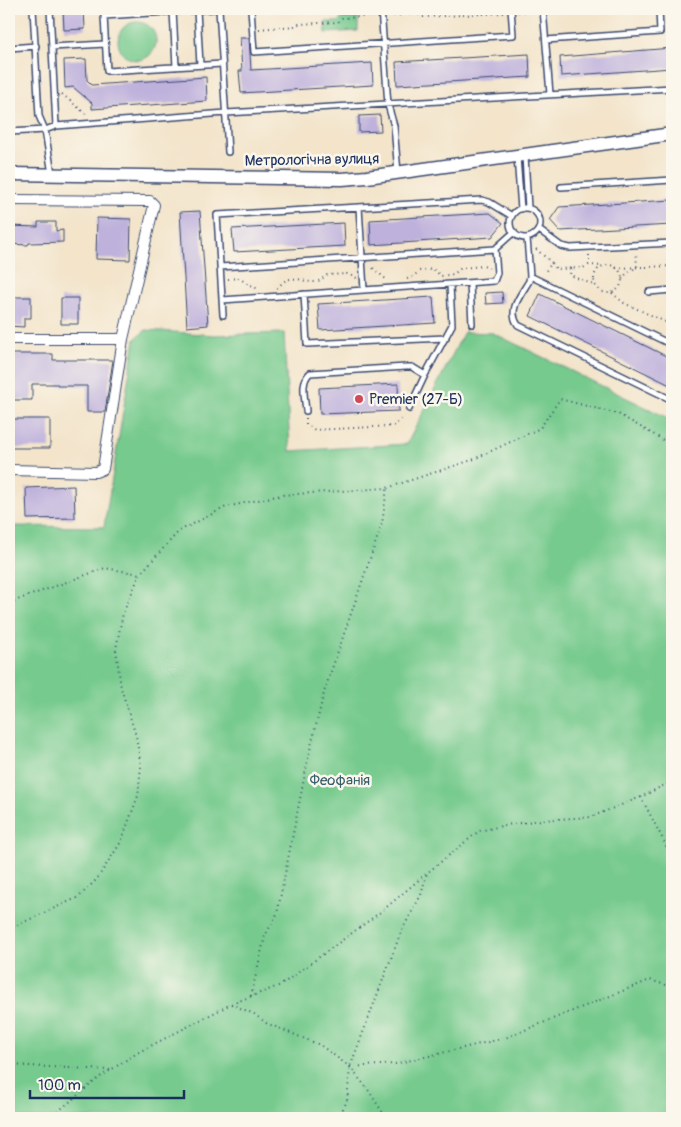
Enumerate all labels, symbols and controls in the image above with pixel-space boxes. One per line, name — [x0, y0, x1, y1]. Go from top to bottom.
street label: Метрологічна вулиця — [245, 149, 379, 171]
place label: Premier (27-Б) — [369, 390, 463, 409]
marker: Premier (27-Б) — [353, 393, 365, 405]
park label: Феофанія — [310, 771, 370, 790]
scale bar — [30, 1067, 184, 1099]
text: 100 m — [38, 1076, 81, 1095]

